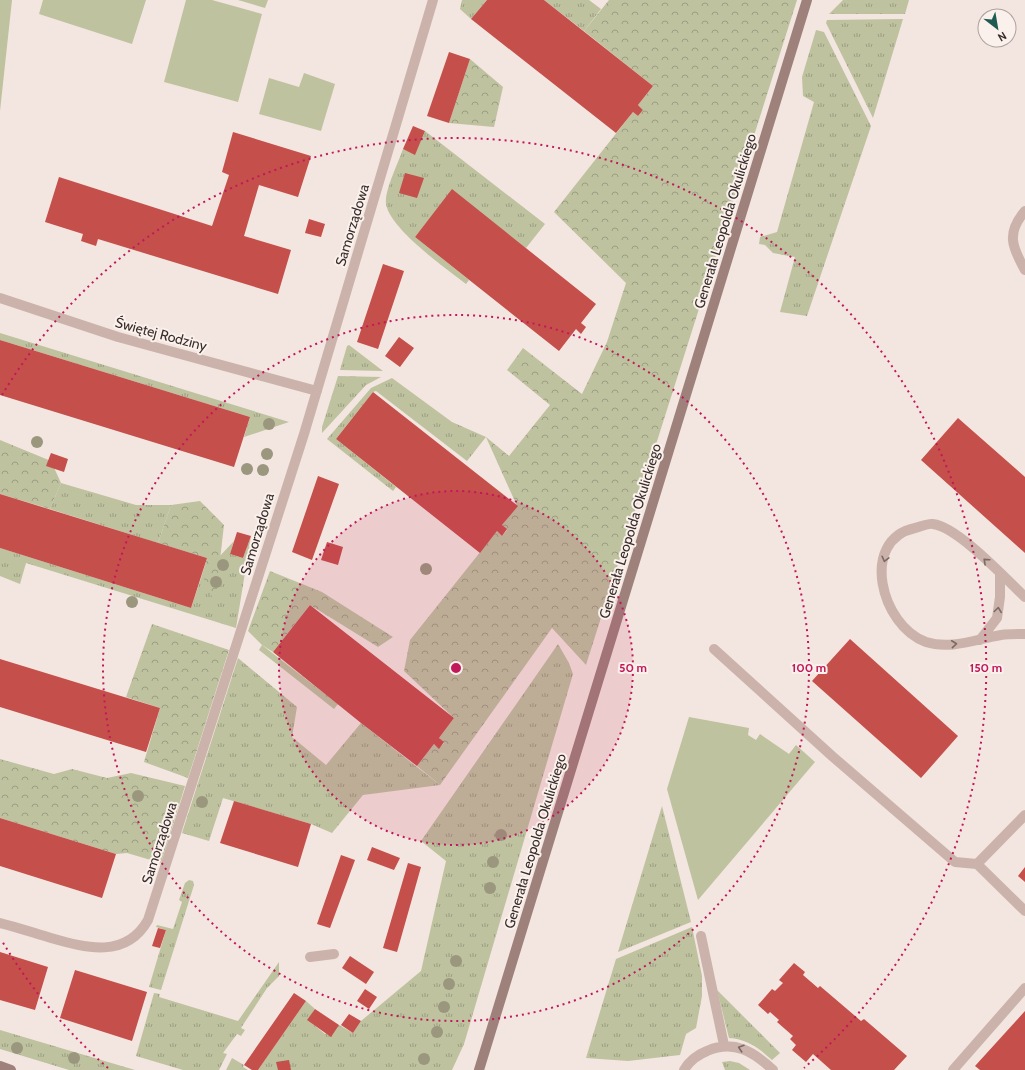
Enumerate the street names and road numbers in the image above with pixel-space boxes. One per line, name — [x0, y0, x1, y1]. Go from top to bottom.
street label: Generała Leopolda Okulickiego — [690, 131, 760, 311]
street label: Samorządowa — [331, 182, 373, 268]
street label: Świętej Rodziny — [113, 313, 209, 355]
street label: Generała Leopolda Okulickiego — [595, 441, 665, 621]
street label: Samorządowa — [236, 491, 278, 577]
street label: Generała Leopolda Okulickiego — [500, 751, 570, 931]
street label: Samorządowa — [137, 800, 181, 886]

